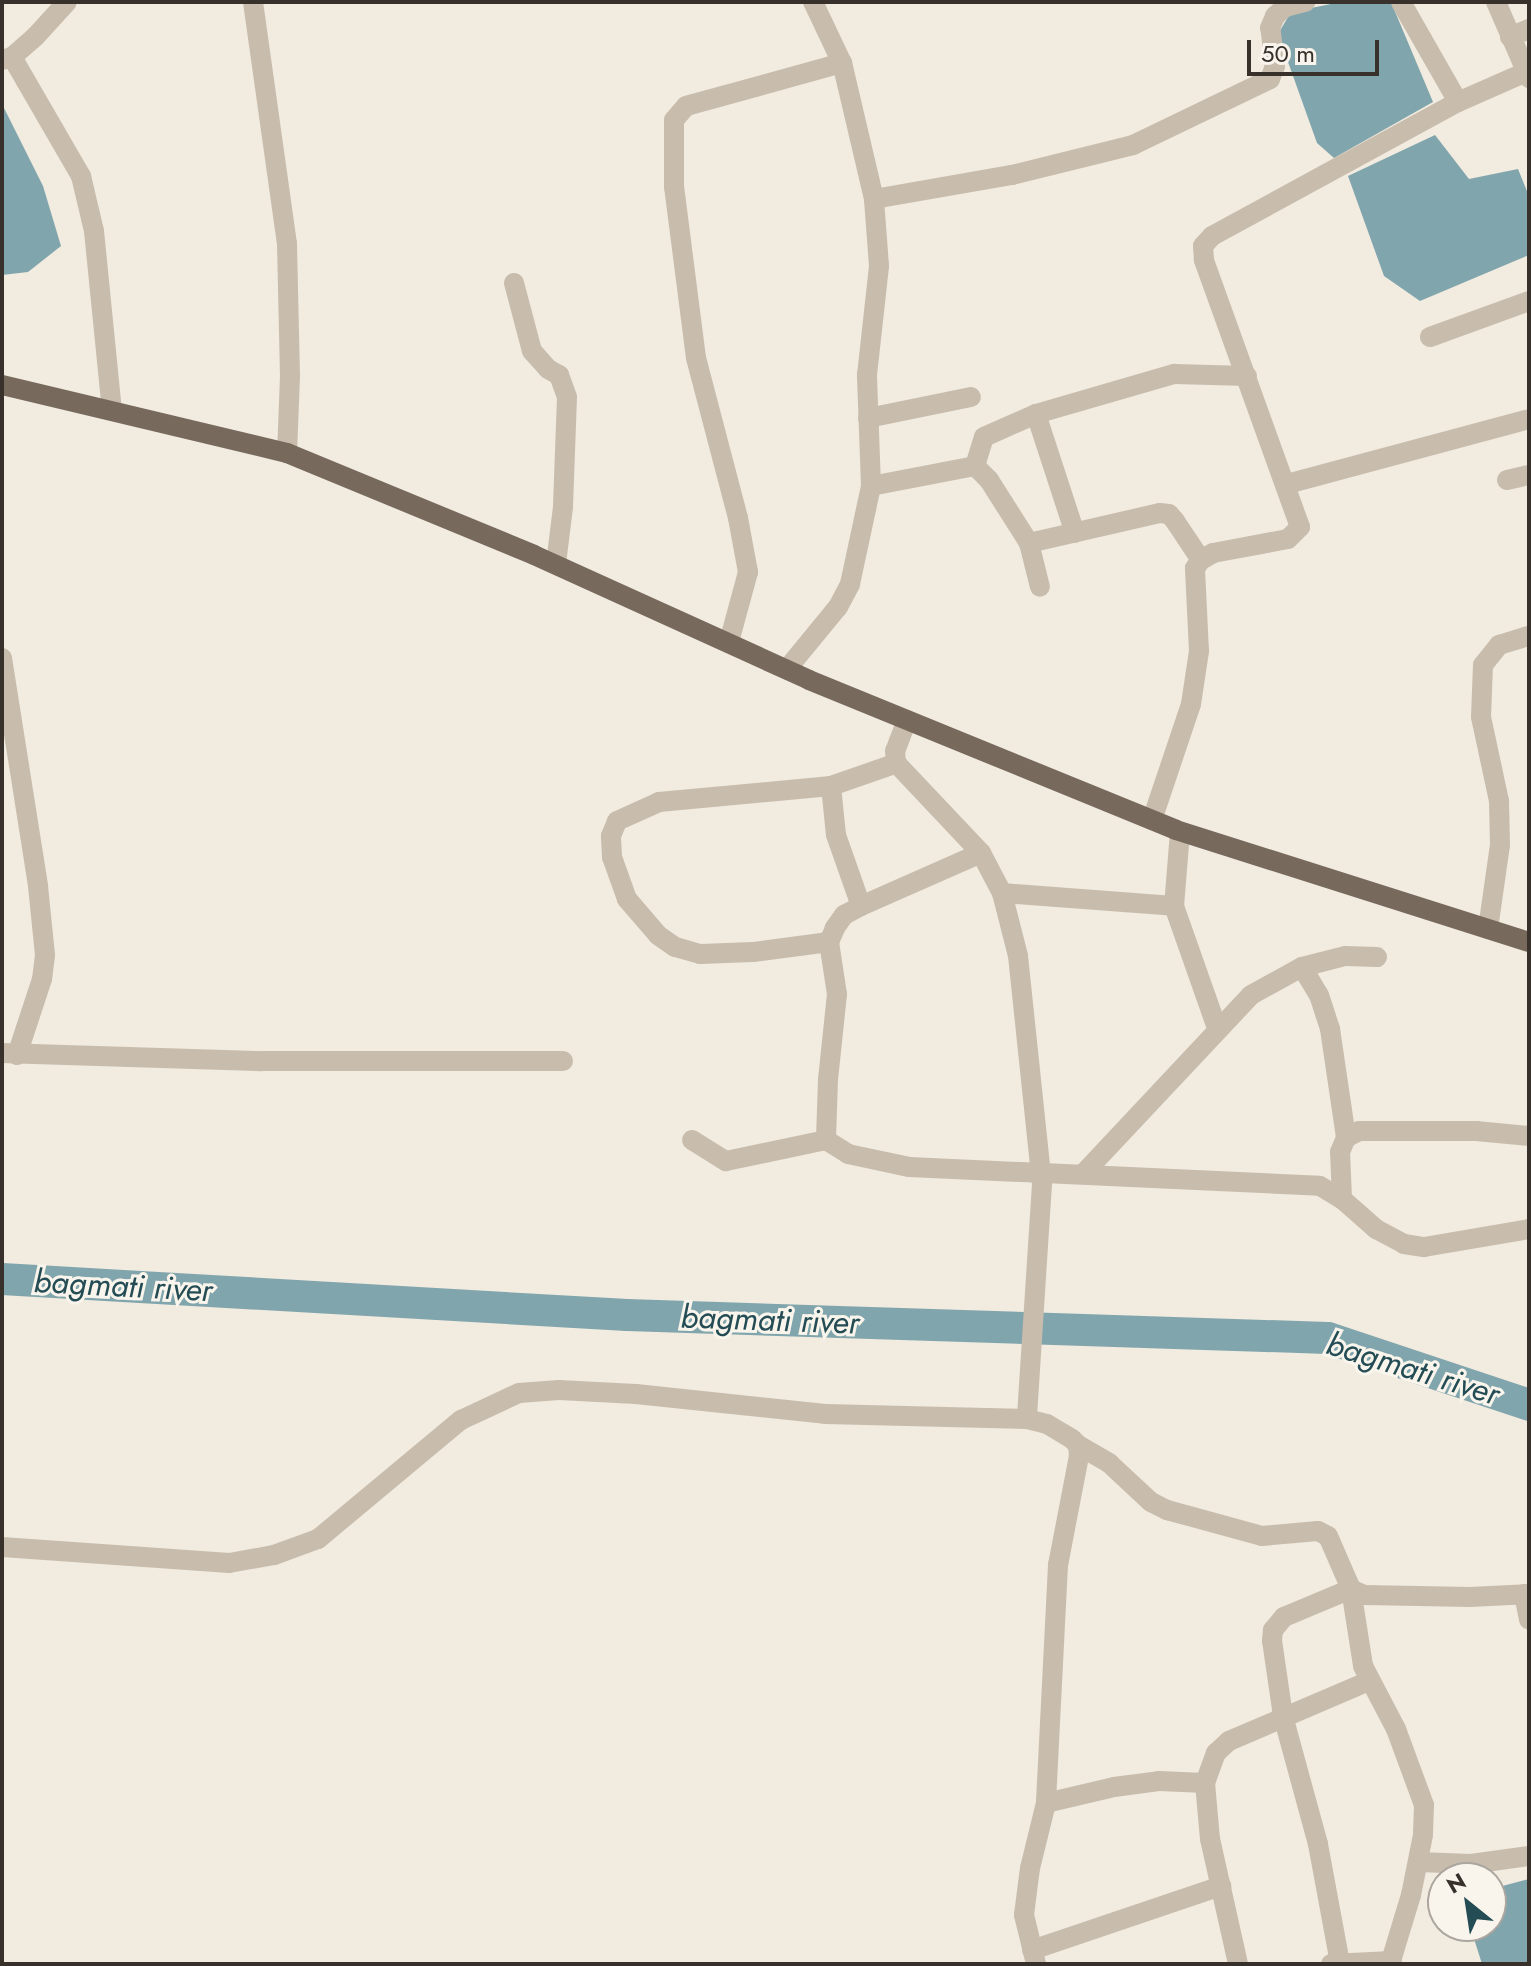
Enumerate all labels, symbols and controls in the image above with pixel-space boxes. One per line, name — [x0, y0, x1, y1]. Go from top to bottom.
scale bar — [1251, 24, 1383, 74]
text: 50 m — [1261, 36, 1315, 71]
water label: bagmati river — [33, 1262, 213, 1310]
water label: bagmati river — [680, 1298, 860, 1342]
water label: bagmati river — [1322, 1325, 1504, 1413]
north arrow — [1427, 1862, 1507, 1942]
text: N — [1440, 1865, 1472, 1901]

